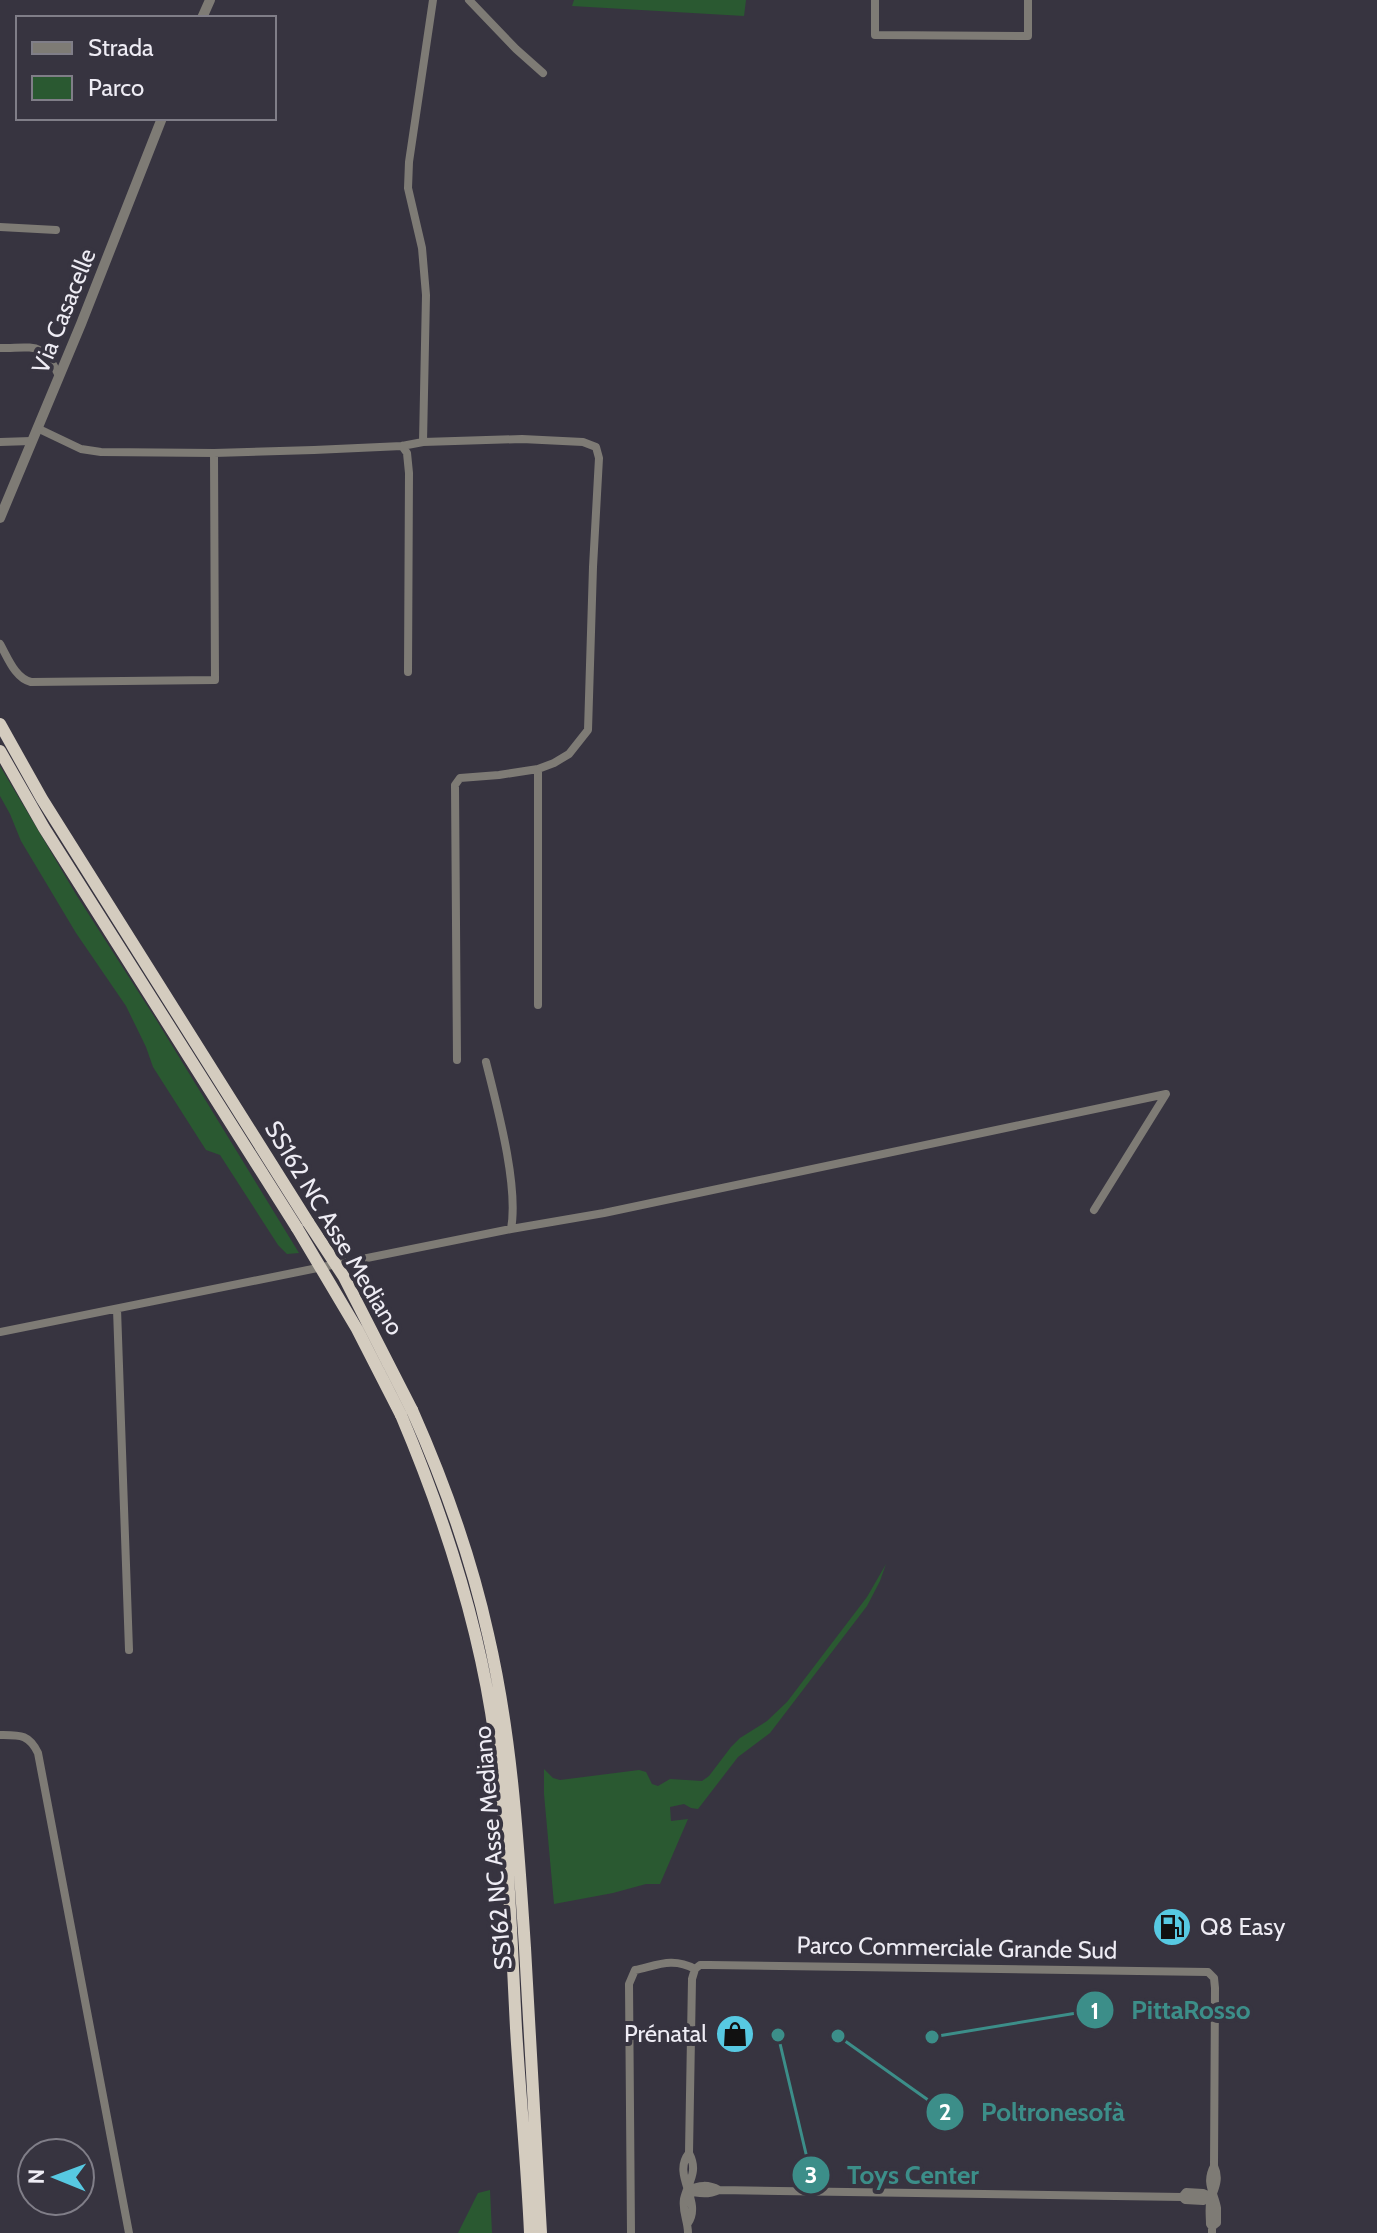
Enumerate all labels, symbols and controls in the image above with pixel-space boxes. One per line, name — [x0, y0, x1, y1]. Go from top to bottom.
legend — [16, 16, 276, 120]
text: Strada — [88, 33, 154, 62]
text: Parco — [88, 73, 144, 102]
street label: Via Casacelle — [25, 244, 102, 377]
street label: SS162 NC Asse Mediano — [259, 1115, 410, 1340]
street label: SS162 NC Asse Mediano — [467, 1725, 518, 1971]
fuel station icon: Q8 Easy — [1151, 1906, 1193, 1948]
place label: Q8 Easy — [1200, 1912, 1285, 1941]
street label: Parco Commerciale Grande Sud — [796, 1930, 1118, 1965]
callout: PittaRosso — [1075, 1985, 1267, 2035]
text: PittaRosso — [1131, 1994, 1251, 2026]
text: 1 — [1091, 1996, 1099, 2025]
shop icon: Prénatal — [714, 2013, 756, 2055]
place label: Prénatal — [624, 2019, 707, 2048]
callout: Poltronesofà — [925, 2087, 1141, 2137]
text: Poltronesofà — [981, 2096, 1125, 2128]
text: 2 — [939, 2097, 951, 2126]
north arrow — [16, 2137, 96, 2217]
callout: Toys Center — [791, 2150, 995, 2200]
text: Toys Center — [847, 2159, 979, 2191]
text: 3 — [805, 2160, 817, 2189]
text: N — [23, 2169, 50, 2185]

